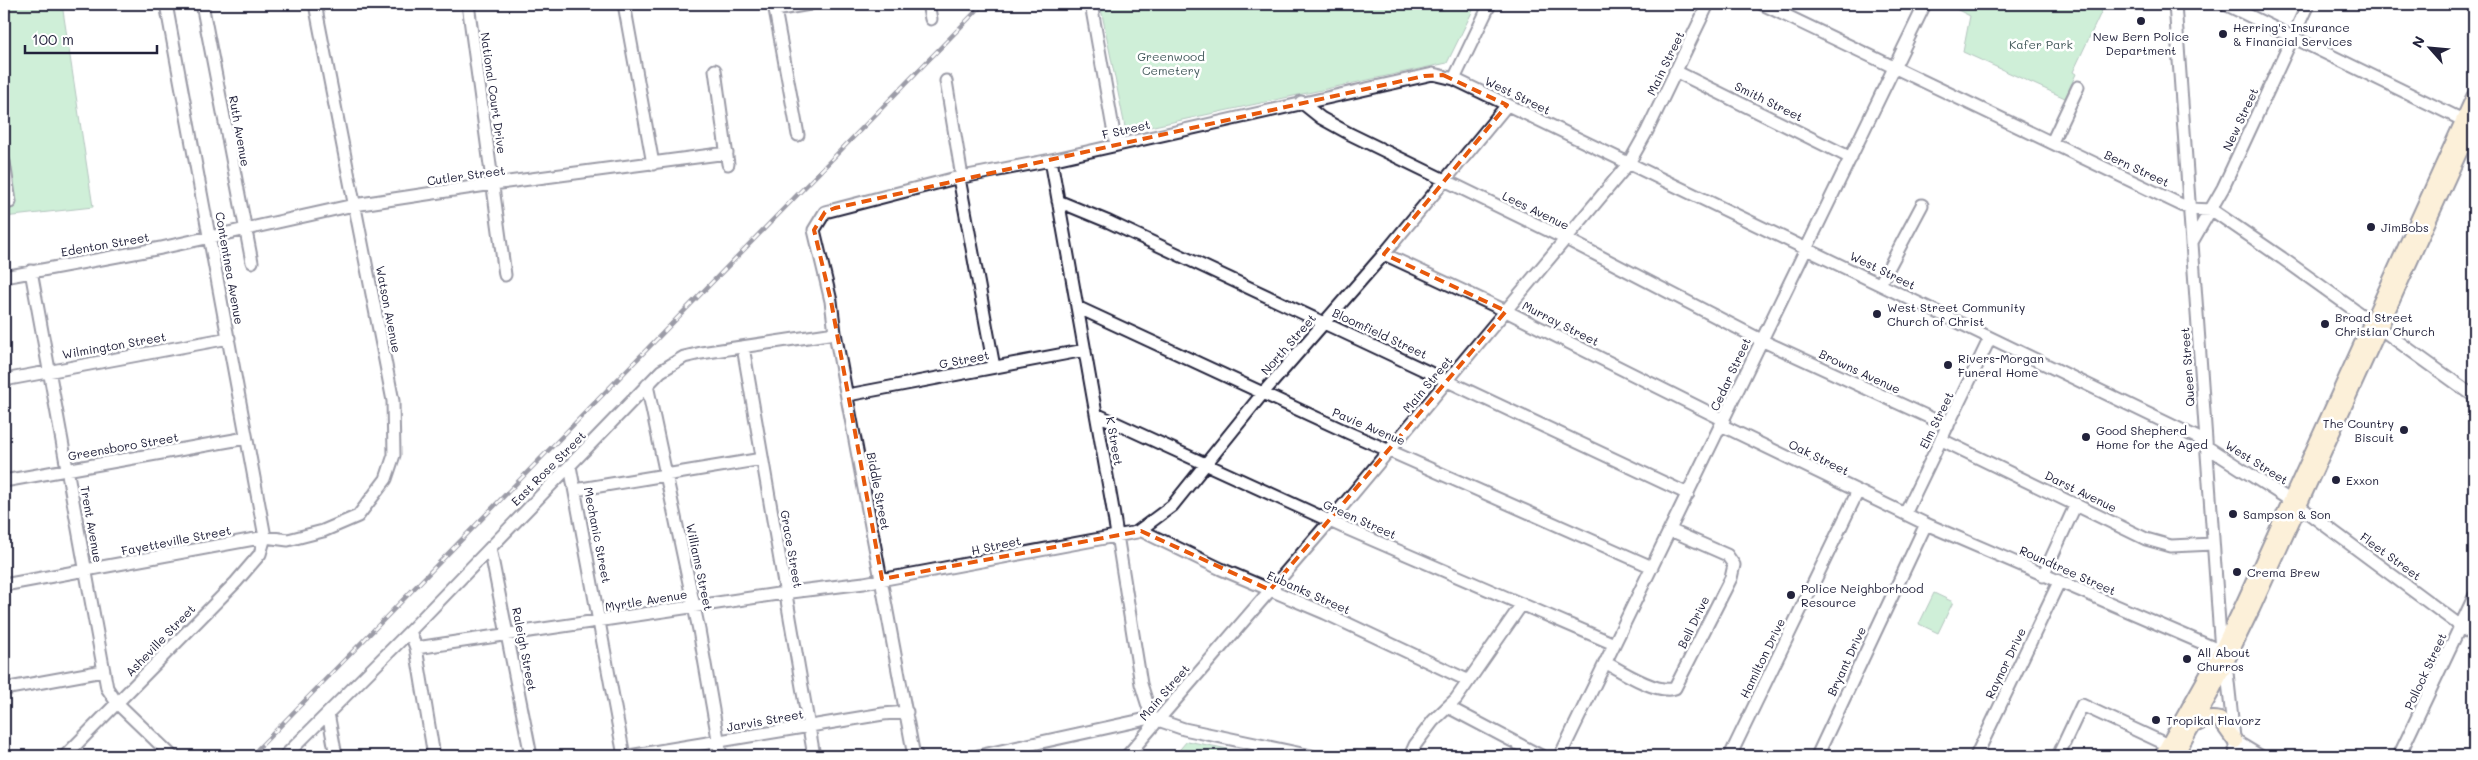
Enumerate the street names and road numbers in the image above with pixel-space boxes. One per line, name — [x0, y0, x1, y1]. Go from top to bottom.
street label: Main Street — [1643, 28, 1687, 98]
street label: National Court Drive — [478, 31, 510, 155]
street label: West Street — [1483, 72, 1553, 118]
street label: Smith Street — [1732, 78, 1806, 124]
street label: New Street — [2218, 85, 2262, 153]
street label: Ruth Avenue — [226, 94, 254, 168]
street label: F Street — [1100, 116, 1152, 142]
street label: Bern Street — [2102, 146, 2172, 190]
street label: Cutler Street — [426, 162, 506, 188]
street label: Lees Avenue — [1500, 187, 1572, 233]
street label: Contentnea Avenue — [212, 211, 248, 325]
street label: Edenton Street — [59, 228, 151, 260]
street label: West Street — [1848, 247, 1918, 293]
street label: Watson Avenue — [373, 264, 405, 354]
street label: Murray Street — [1520, 297, 1602, 349]
street label: Bloomfield Street — [1330, 304, 1430, 362]
street label: North Street — [1257, 310, 1319, 378]
street label: Queen Street — [2176, 327, 2198, 407]
street label: Wilmington Street — [61, 328, 167, 362]
street label: Cedar Street — [1706, 335, 1754, 413]
street label: Browns Avenue — [1817, 345, 1903, 397]
street label: G Street — [937, 346, 991, 372]
street label: Main Street — [1399, 352, 1455, 416]
street label: Elm Street — [1915, 389, 1957, 451]
street label: Pavie Avenue — [1330, 403, 1408, 449]
street label: K Street — [1103, 415, 1127, 467]
street label: East Rose Street — [507, 427, 589, 509]
street label: Greensboro Street — [66, 428, 180, 464]
street label: Oak Street — [1786, 435, 1852, 479]
street label: West Street — [2223, 436, 2291, 488]
street label: Biddle Street — [864, 451, 894, 531]
street label: Darst Avenue — [2042, 467, 2120, 515]
street label: Trent Avenue — [77, 484, 107, 564]
street label: Mechanic Street — [581, 486, 615, 584]
street label: Green Street — [1321, 496, 1399, 542]
street label: Grace Street — [777, 509, 807, 589]
street label: Fayetteville Street — [120, 522, 232, 558]
street label: Williams Street — [683, 522, 717, 612]
street label: Fleet Street — [2357, 528, 2425, 584]
street label: H Street — [970, 532, 1022, 558]
street label: Roundtree Street — [2017, 542, 2119, 598]
street label: Eubanks Street — [1265, 566, 1353, 618]
street label: Myrtle Avenue — [604, 586, 688, 614]
street label: Bell Drive — [1673, 593, 1713, 651]
street label: Asheville Street — [122, 601, 198, 679]
street label: Raleigh Street — [509, 606, 541, 692]
street label: Hamilton Drive — [1736, 615, 1788, 701]
street label: Bryant Drive — [1823, 624, 1869, 698]
street label: Raynor Drive — [1981, 625, 2029, 701]
street label: Pollock Street — [2400, 630, 2450, 712]
street label: Main Street — [1135, 661, 1193, 723]
street label: Jarvis Street — [725, 705, 805, 735]

